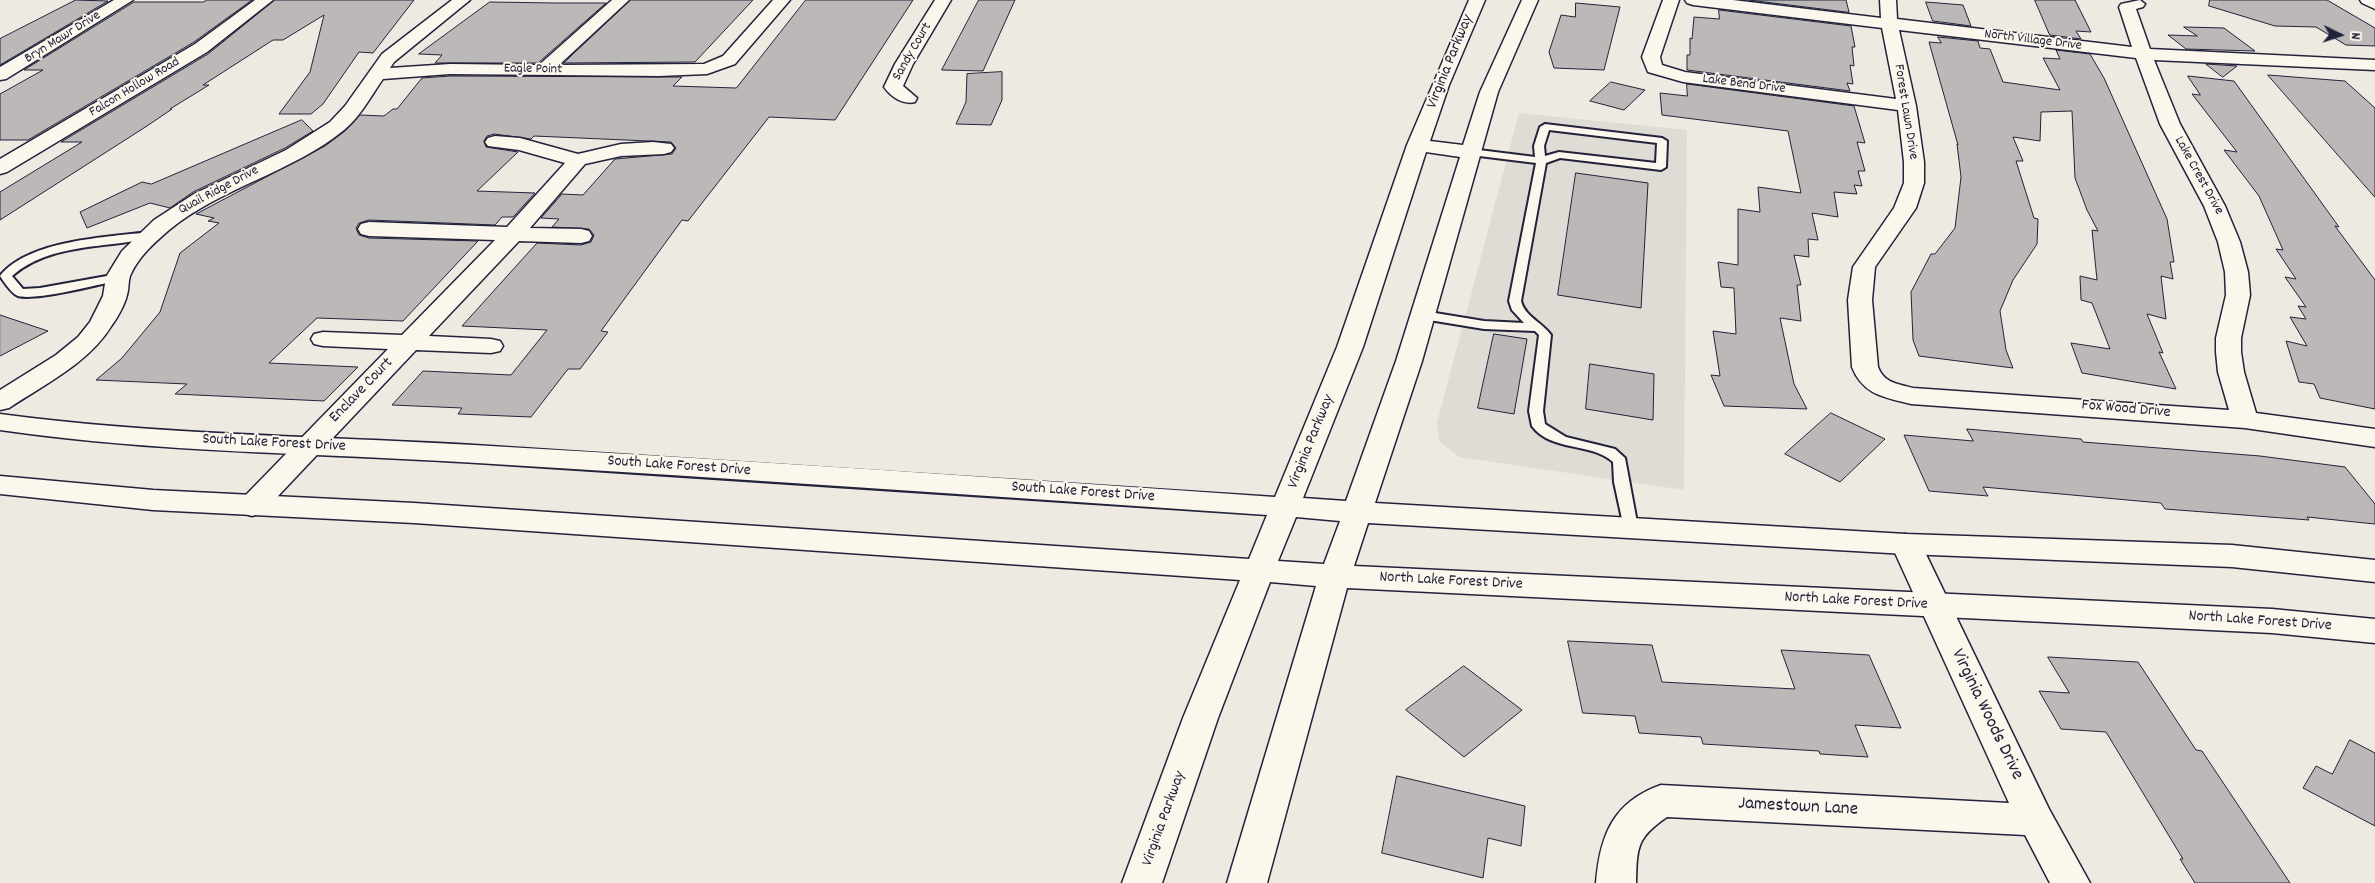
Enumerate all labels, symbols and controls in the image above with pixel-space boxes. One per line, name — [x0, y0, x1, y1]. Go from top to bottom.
street label: Bryn Mawr Drive — [22, 8, 104, 68]
north arrow — [2315, 10, 2365, 60]
street label: Virginia Parkway — [1423, 12, 1479, 112]
street label: Sandy Court — [890, 20, 936, 84]
street label: North Village Drive — [1983, 27, 2083, 55]
text: N — [2345, 32, 2365, 40]
street label: Falcon Hollow Road — [87, 54, 183, 122]
street label: Eagle Point — [504, 61, 562, 79]
street label: Forest Lawn Drive — [1889, 63, 1921, 161]
street label: Lake Bend Drive — [1702, 72, 1786, 98]
street label: Lake Crest Drive — [2170, 134, 2226, 218]
street label: Quail Ridge Drive — [176, 163, 262, 219]
street label: Enclave Court — [326, 354, 398, 428]
street label: Virginia Parkway — [1284, 392, 1340, 492]
street label: Fox Wood Drive — [2081, 397, 2171, 423]
street label: South Lake Forest Drive — [202, 431, 346, 457]
street label: South Lake Forest Drive — [607, 452, 751, 482]
street label: South Lake Forest Drive — [1011, 478, 1155, 508]
street label: North Lake Forest Drive — [1379, 569, 1523, 595]
street label: North Lake Forest Drive — [1784, 589, 1928, 615]
street label: North Lake Forest Drive — [2188, 607, 2332, 637]
street label: Virginia Woods Drive — [1944, 646, 2028, 784]
street label: Virginia Parkway — [1139, 769, 1191, 869]
street label: Jamestown Lane — [1738, 793, 1858, 823]

